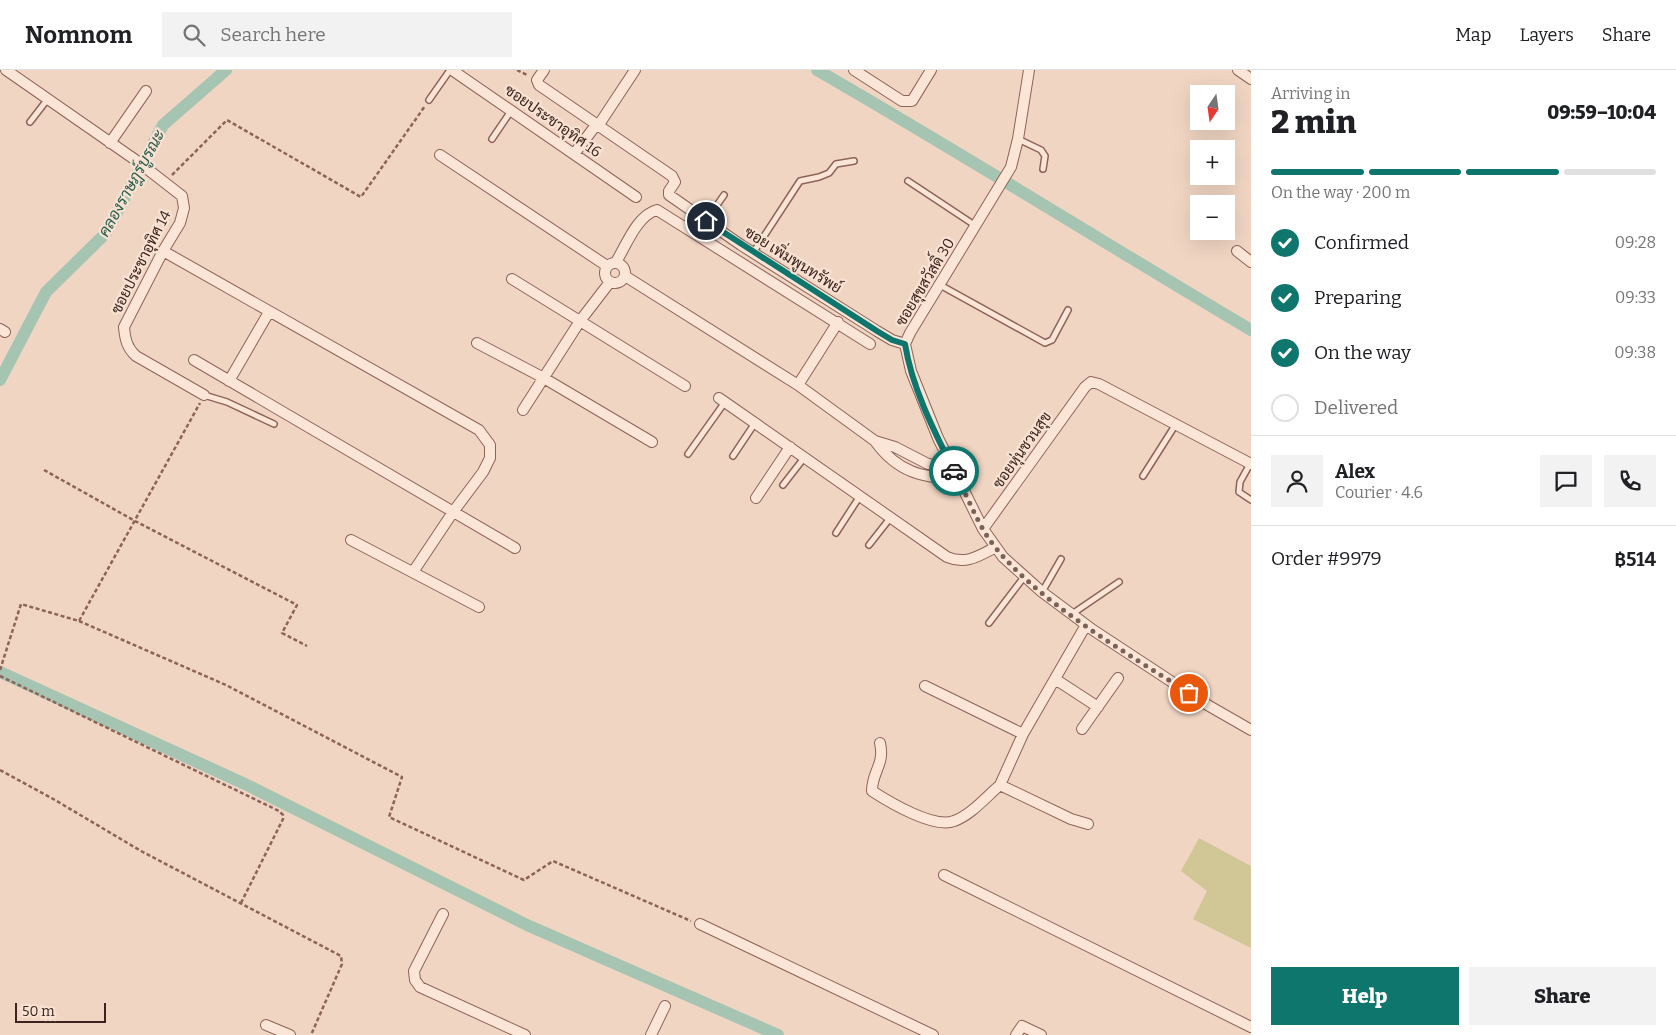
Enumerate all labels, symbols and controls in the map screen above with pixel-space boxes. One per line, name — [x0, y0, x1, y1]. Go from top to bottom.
search box — [162, 12, 512, 57]
text: Nomnom — [25, 21, 132, 49]
icon: search — [180, 21, 208, 49]
text: Search here — [220, 23, 326, 46]
text: Map — [1455, 24, 1491, 46]
text: Layers — [1519, 24, 1574, 46]
text: Share — [1602, 24, 1651, 46]
street label: ซอยประชาอุทิศ 16 — [500, 81, 605, 163]
text: Arriving in — [1271, 84, 1350, 103]
north arrow — [1190, 85, 1235, 130]
map controls — [1190, 85, 1235, 240]
text: 09:59–10:04 — [1547, 101, 1656, 124]
text: 2 min — [1271, 103, 1357, 141]
water label: คลองราษฎร์บูรณะ — [92, 125, 171, 241]
button: + — [1190, 140, 1235, 185]
text: On the way · 200 m — [1271, 183, 1410, 202]
button: − — [1190, 195, 1235, 240]
pin — [685, 200, 727, 242]
street label: ซอยประชาอุทิศ 14 — [107, 207, 177, 318]
icon: home — [692, 207, 720, 235]
street label: ซอย เพิ่มพูนทรัพย์ — [741, 218, 848, 298]
icon: check — [1271, 229, 1299, 257]
text: Confirmed — [1314, 231, 1409, 254]
street label: ซอยสุขสวัสดิ์ 30 — [886, 232, 960, 330]
text: 09:28 — [1615, 233, 1656, 252]
icon: check — [1271, 284, 1299, 312]
text: Preparing — [1314, 286, 1402, 309]
text: 09:33 — [1615, 288, 1656, 307]
icon: check — [1271, 339, 1299, 367]
text: On the way — [1314, 341, 1411, 364]
text: 09:38 — [1614, 343, 1656, 362]
text: Delivered — [1314, 396, 1398, 419]
street label: ซอยหุ่นชวนสุข — [988, 408, 1057, 493]
courier — [929, 446, 979, 496]
button: person — [1271, 455, 1323, 507]
button: chat — [1540, 455, 1592, 507]
button: phone — [1604, 455, 1656, 507]
icon: car — [940, 457, 968, 485]
text: Alex — [1335, 460, 1375, 483]
text: Courier · 4.6 — [1335, 483, 1423, 502]
text: Order #9979 — [1271, 547, 1382, 570]
text: ฿514 — [1615, 548, 1656, 571]
pin — [1168, 672, 1210, 714]
icon: bag — [1175, 679, 1203, 707]
button: Help — [1271, 967, 1459, 1025]
button: Share — [1469, 967, 1656, 1025]
scale bar — [15, 1000, 106, 1023]
text: 50 m — [22, 1003, 55, 1020]

